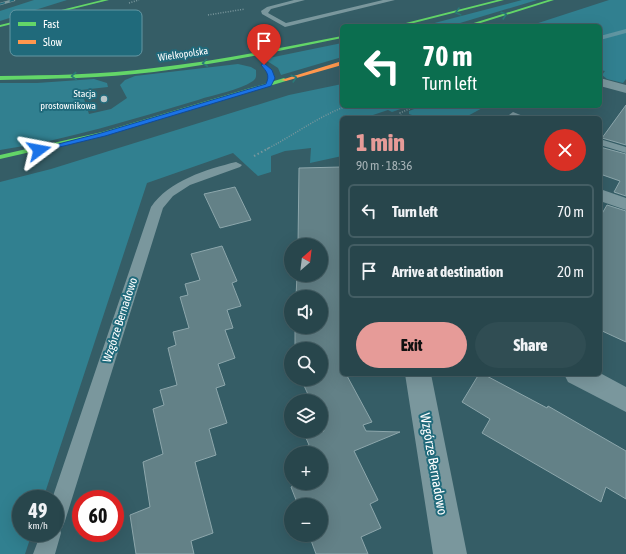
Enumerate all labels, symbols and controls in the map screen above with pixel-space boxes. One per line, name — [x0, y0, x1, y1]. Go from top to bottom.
one-way arrow — [455, 7, 462, 15]
legend — [10, 10, 142, 56]
one-way arrow — [500, 11, 507, 20]
text: Fast — [43, 18, 59, 30]
pin — [247, 24, 281, 65]
icon: arrive — [253, 30, 275, 52]
text: Slow — [43, 36, 62, 48]
icon: left — [356, 40, 408, 92]
text: 70 m — [422, 40, 472, 72]
street label: Wielkopolska — [157, 45, 209, 63]
one-way arrow — [201, 58, 208, 67]
one-way arrow — [71, 71, 77, 80]
text: Turn left — [422, 73, 477, 94]
one-way arrow — [291, 74, 298, 83]
place label: Stacja prostownikowa — [40, 88, 96, 111]
marker: Stacja prostownikowa — [99, 94, 109, 104]
position arrow — [18, 129, 60, 171]
text: 1 min — [356, 129, 405, 156]
button: close — [544, 129, 586, 171]
text: 90 m · 18:36 — [356, 158, 412, 173]
icon: left — [358, 200, 380, 222]
text: Turn left — [392, 203, 438, 220]
text: 70 m — [557, 203, 584, 220]
north arrow — [284, 238, 328, 282]
map controls — [284, 238, 328, 542]
icon: arrive — [358, 260, 380, 282]
text: Arrive at destination — [392, 263, 503, 280]
text: 20 m — [557, 263, 584, 280]
street label: Wzgórze Bernadowo — [100, 275, 140, 364]
button: sound — [284, 290, 328, 334]
button: Exit — [356, 322, 467, 368]
button: Share — [475, 322, 586, 368]
button: search — [284, 342, 328, 386]
button: layers — [284, 394, 328, 438]
street label: Wzgórze Bernadowo — [417, 412, 451, 516]
button: + — [284, 446, 328, 490]
speed limit sign: 60 — [72, 490, 124, 542]
button: − — [284, 498, 328, 542]
text: 49 — [29, 499, 47, 522]
text: km/h — [28, 520, 48, 531]

